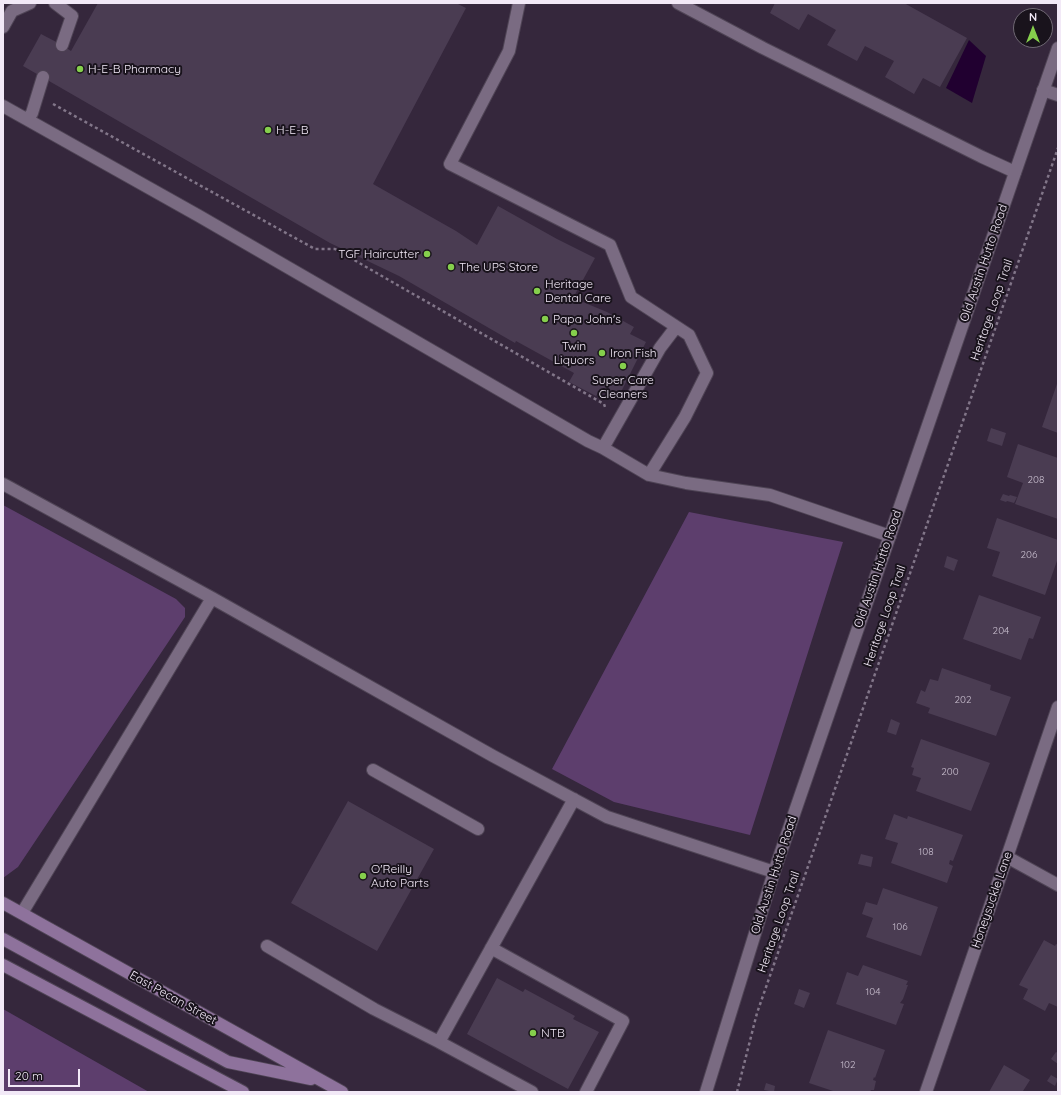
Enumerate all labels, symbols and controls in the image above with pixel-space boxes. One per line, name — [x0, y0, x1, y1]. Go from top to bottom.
north arrow — [1013, 8, 1053, 48]
text: N — [1029, 10, 1037, 24]
place label: H-E-B Pharmacy — [88, 62, 181, 76]
marker: H-E-B Pharmacy — [75, 64, 85, 74]
place label: H-E-B — [276, 123, 309, 137]
marker: H-E-B — [263, 125, 273, 135]
street label: Old Austin Hutto Road — [957, 202, 1011, 324]
place label: TGF Haircutter — [338, 247, 419, 261]
marker: TGF Haircutter — [422, 249, 432, 259]
street label: Heritage Loop Trail — [968, 257, 1016, 363]
place label: The UPS Store — [459, 260, 538, 274]
marker: The UPS Store — [446, 262, 456, 272]
place label: Heritage Dental Care — [545, 277, 611, 305]
marker: Heritage Dental Care — [532, 286, 542, 296]
place label: Papa John's — [553, 312, 621, 326]
marker: Papa John's — [540, 314, 550, 324]
marker: Twin Liquors — [569, 328, 579, 338]
place label: Twin Liquors — [554, 339, 594, 367]
place label: Iron Fish — [610, 346, 657, 360]
marker: Iron Fish — [597, 348, 607, 358]
marker: Super Care Cleaners — [618, 361, 628, 371]
place label: Super Care Cleaners — [592, 373, 654, 401]
house number: 208 — [1028, 474, 1044, 486]
street label: Old Austin Hutto Road — [851, 508, 905, 630]
house number: 206 — [1021, 549, 1037, 561]
street label: Heritage Loop Trail — [861, 563, 909, 669]
house number: 204 — [993, 625, 1009, 637]
house number: 202 — [954, 694, 972, 706]
house number: 200 — [941, 766, 959, 778]
street label: Old Austin Hutto Road — [748, 814, 800, 936]
house number: 108 — [918, 846, 934, 858]
street label: Honeysuckle Lane — [969, 850, 1015, 950]
place label: O'Reilly Auto Parts — [371, 862, 429, 890]
street label: Heritage Loop Trail — [755, 869, 803, 975]
marker: O'Reilly Auto Parts — [358, 871, 368, 881]
house number: 106 — [892, 921, 908, 933]
street label: East Pecan Street — [127, 968, 219, 1028]
house number: 104 — [866, 986, 880, 998]
place label: NTB — [541, 1026, 565, 1040]
marker: NTB — [528, 1028, 538, 1038]
house number: 102 — [840, 1059, 856, 1071]
scale bar — [10, 1061, 82, 1087]
text: 20 m — [15, 1068, 43, 1083]

